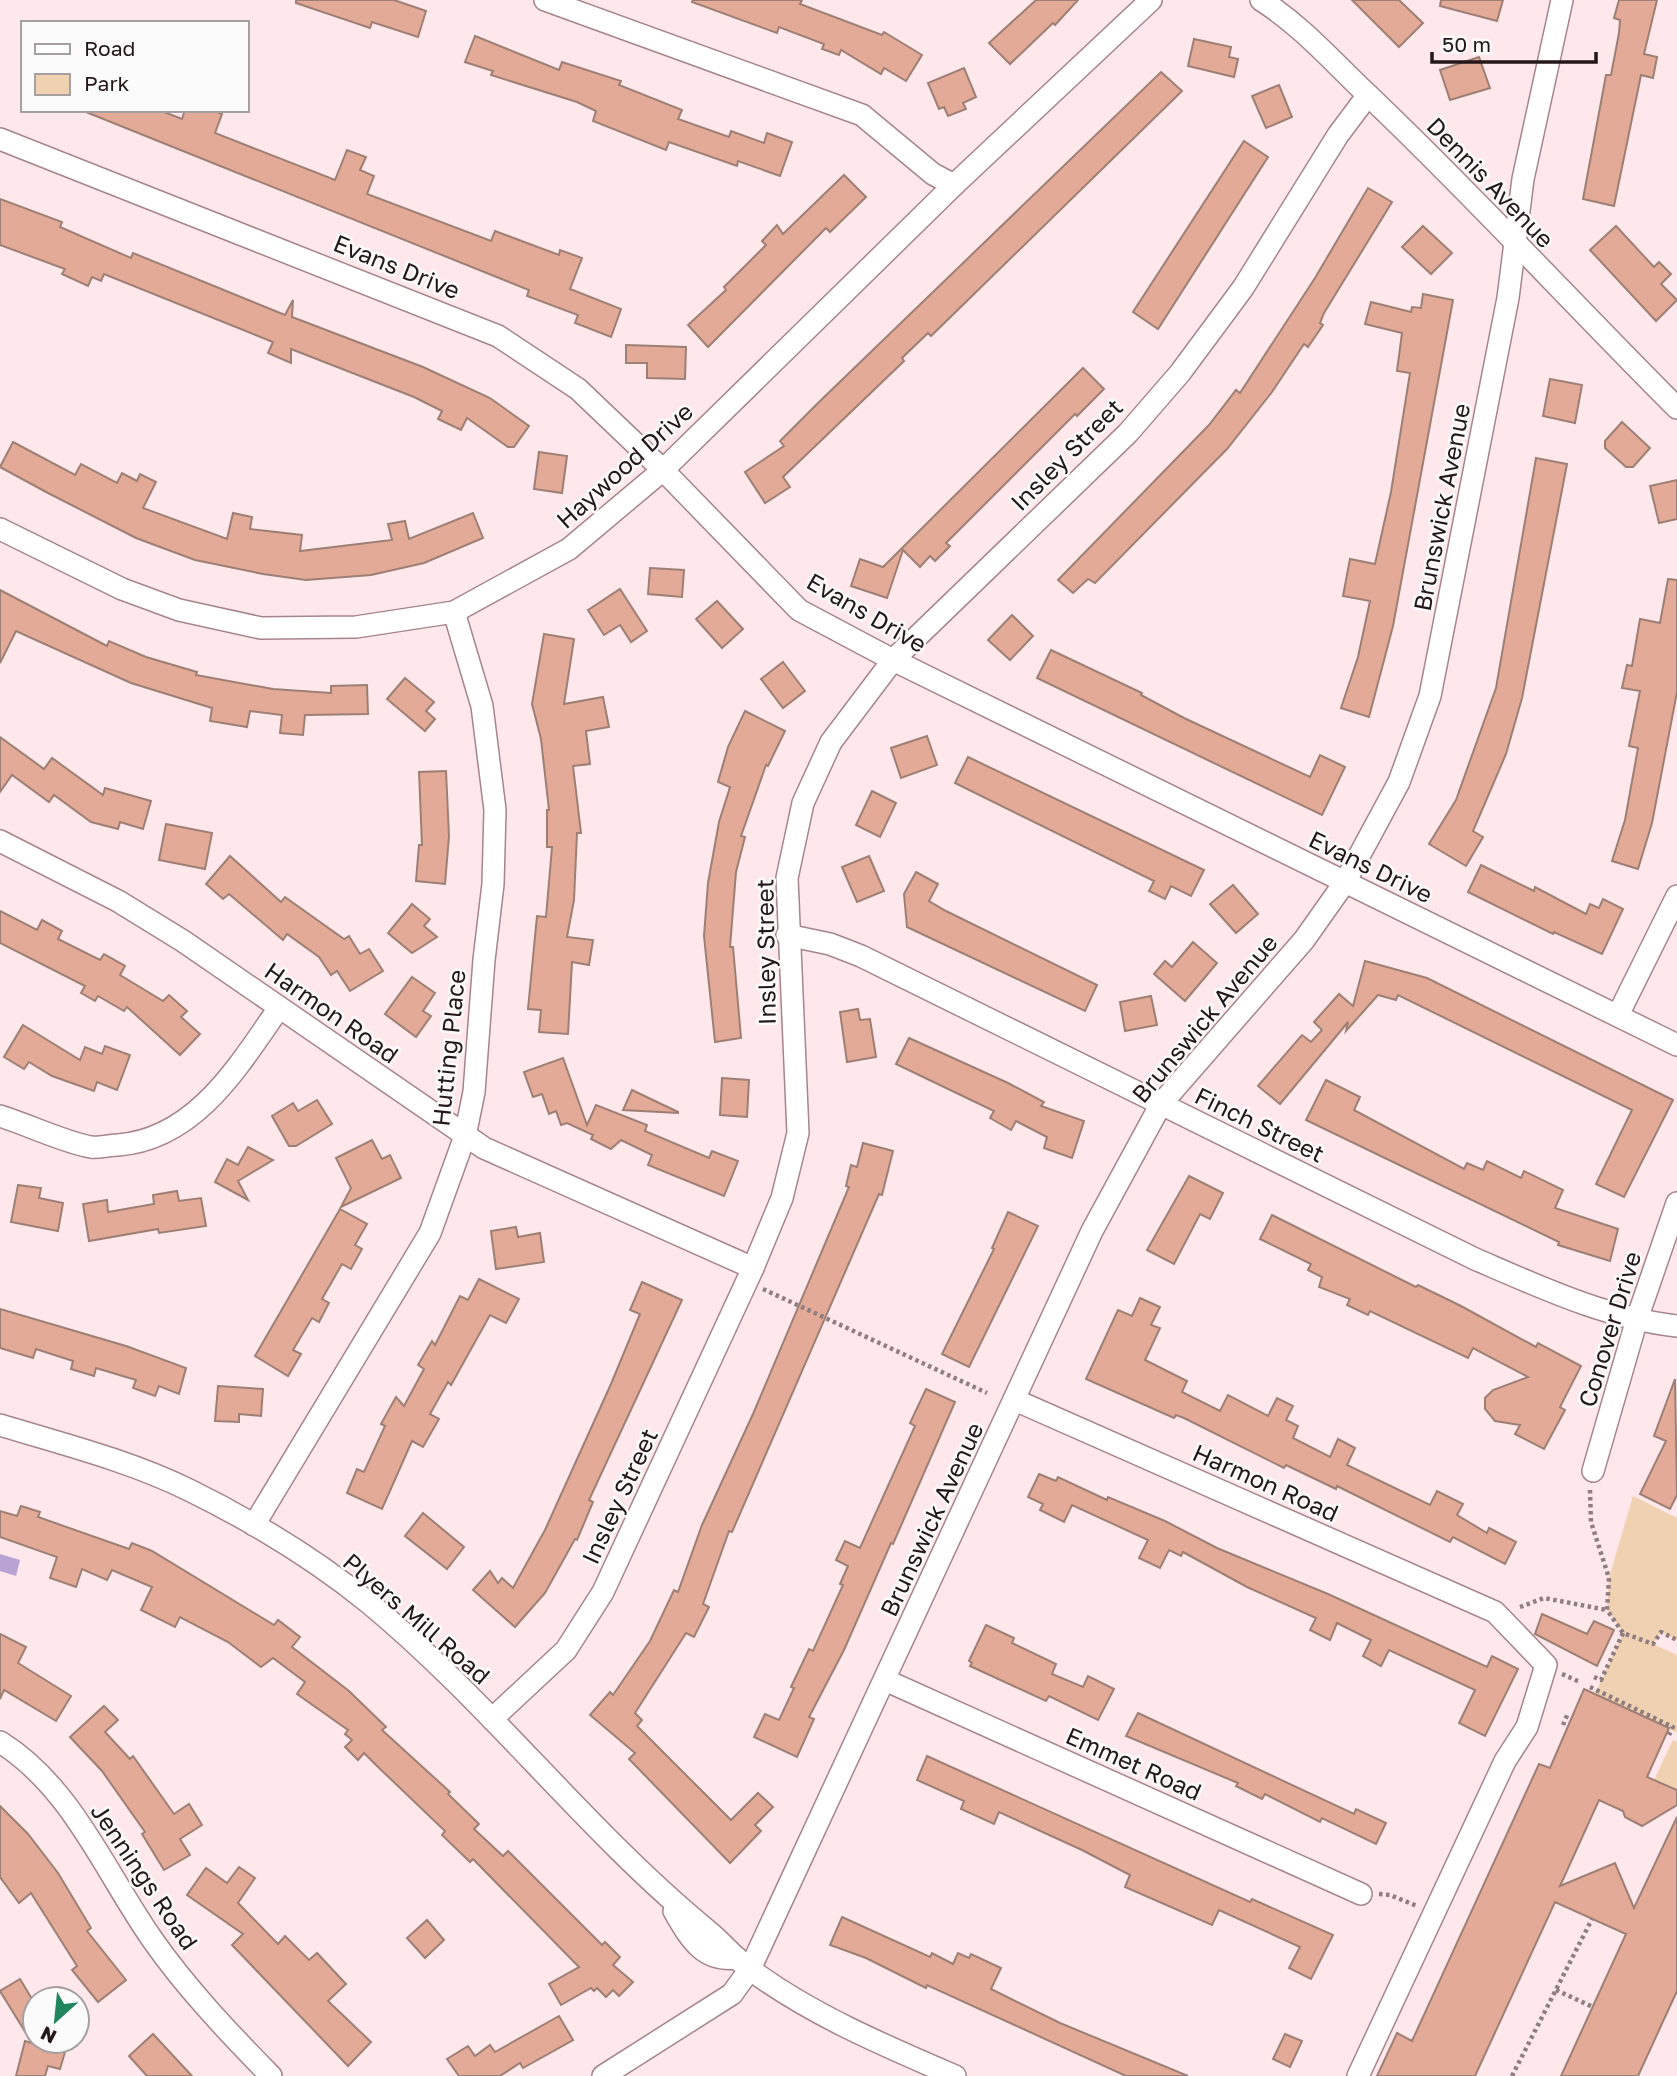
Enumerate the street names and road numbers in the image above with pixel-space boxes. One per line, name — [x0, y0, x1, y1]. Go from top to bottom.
street label: Dennis Avenue — [1421, 111, 1561, 253]
street label: Evans Drive — [330, 228, 464, 304]
street label: Insley Street — [1004, 392, 1128, 516]
street label: Haywood Drive — [550, 396, 698, 534]
street label: Brunswick Avenue — [1407, 401, 1475, 613]
street label: Evans Drive — [802, 566, 932, 658]
street label: Evans Drive — [1305, 824, 1437, 908]
street label: Insley Street — [749, 879, 781, 1025]
street label: Brunswick Avenue — [1125, 928, 1283, 1108]
street label: Harmon Road — [260, 955, 404, 1069]
street label: Hutting Place — [425, 968, 471, 1128]
street label: Finch Street — [1191, 1080, 1329, 1168]
street label: Conover Drive — [1572, 1248, 1646, 1410]
street label: Brunswick Avenue — [873, 1417, 989, 1621]
street label: Insley Street — [575, 1424, 663, 1568]
street label: Harmon Road — [1189, 1437, 1343, 1527]
street label: Plyers Mill Road — [338, 1546, 496, 1690]
street label: Emmet Road — [1062, 1720, 1206, 1806]
street label: Jennings Road — [85, 1797, 205, 1955]

